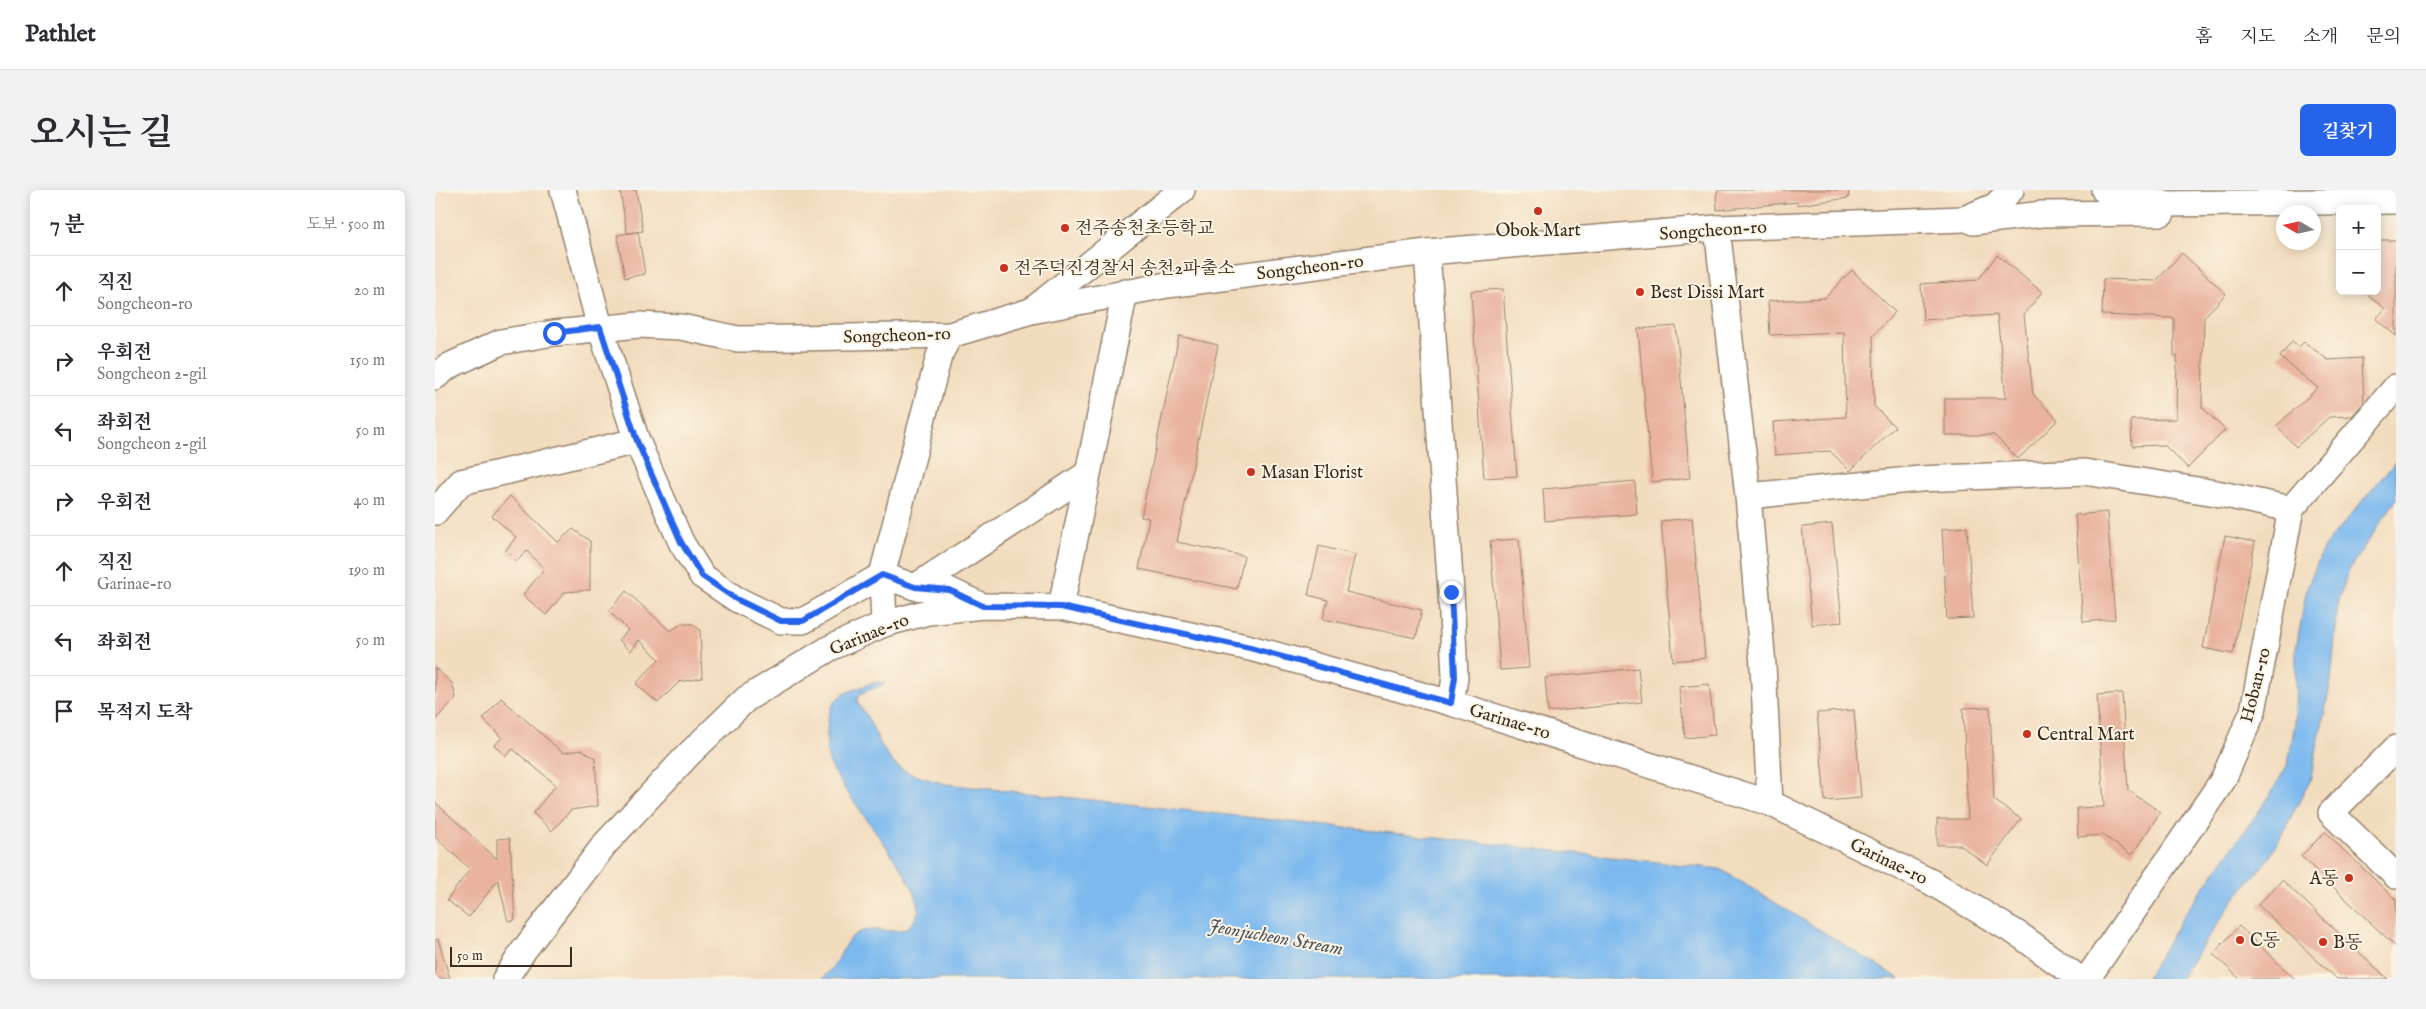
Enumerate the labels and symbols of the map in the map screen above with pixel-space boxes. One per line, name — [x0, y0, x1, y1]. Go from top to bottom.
marker: Obok Mart — [1532, 205, 1544, 217]
north arrow — [2276, 205, 2321, 250]
street label: Songcheon-ro — [1659, 216, 1768, 247]
place label: 전주송천초등학교 — [1075, 218, 1215, 241]
place label: Obok Mart — [1495, 220, 1581, 243]
marker: 전주송천초등학교 — [1059, 222, 1071, 234]
street label: Songcheon-ro — [1255, 250, 1365, 286]
place label: 전주덕진경찰서 송천2파출소 — [1014, 258, 1235, 281]
marker: 전주덕진경찰서 송천2파출소 — [998, 262, 1010, 274]
place label: Best Dissi Mart — [1650, 282, 1765, 305]
marker: Best Dissi Mart — [1634, 286, 1646, 298]
route start — [543, 322, 566, 345]
street label: Songcheon-ro — [843, 323, 952, 350]
place label: Masan Florist — [1261, 462, 1363, 485]
marker: Masan Florist — [1245, 466, 1257, 478]
route end — [1440, 581, 1463, 604]
street label: Garinae-ro — [826, 609, 913, 662]
street label: Hoban-ro — [2236, 645, 2277, 725]
street label: Garinae-ro — [1466, 699, 1553, 746]
place label: Central Mart — [2037, 724, 2135, 747]
marker: Central Mart — [2021, 728, 2033, 740]
street label: Garinae-ro — [1846, 834, 1931, 891]
place label: A동 — [2308, 868, 2339, 891]
marker: A동 — [2343, 872, 2355, 884]
water label: Jeonjucheon Stream — [1207, 914, 1345, 962]
place label: C동 — [2250, 930, 2280, 953]
place label: B동 — [2333, 932, 2362, 955]
marker: C동 — [2234, 934, 2246, 946]
marker: B동 — [2317, 936, 2329, 948]
scale bar — [450, 944, 573, 967]

